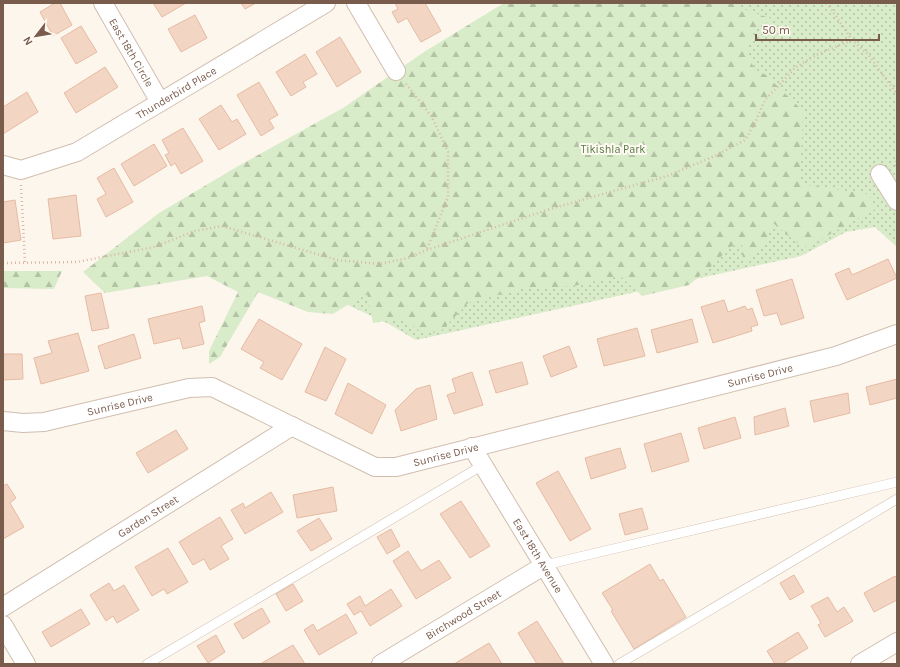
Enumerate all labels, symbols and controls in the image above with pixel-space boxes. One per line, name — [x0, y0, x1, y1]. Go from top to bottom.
north arrow — [16, 16, 56, 56]
street label: East 18th Circle — [107, 16, 156, 89]
scale bar — [756, 16, 879, 42]
text: 50 m — [762, 23, 790, 37]
text: N — [20, 34, 35, 48]
street label: Thunderbird Place — [134, 64, 219, 122]
park label: Tikishla Park — [581, 143, 645, 156]
street label: Sunrise Drive — [726, 361, 794, 390]
street label: Sunrise Drive — [86, 390, 154, 418]
street label: Sunrise Drive — [412, 440, 480, 469]
street label: Garden Street — [115, 492, 181, 540]
street label: East 18th Avenue — [510, 516, 566, 595]
street label: Birchwood Street — [423, 587, 503, 642]

